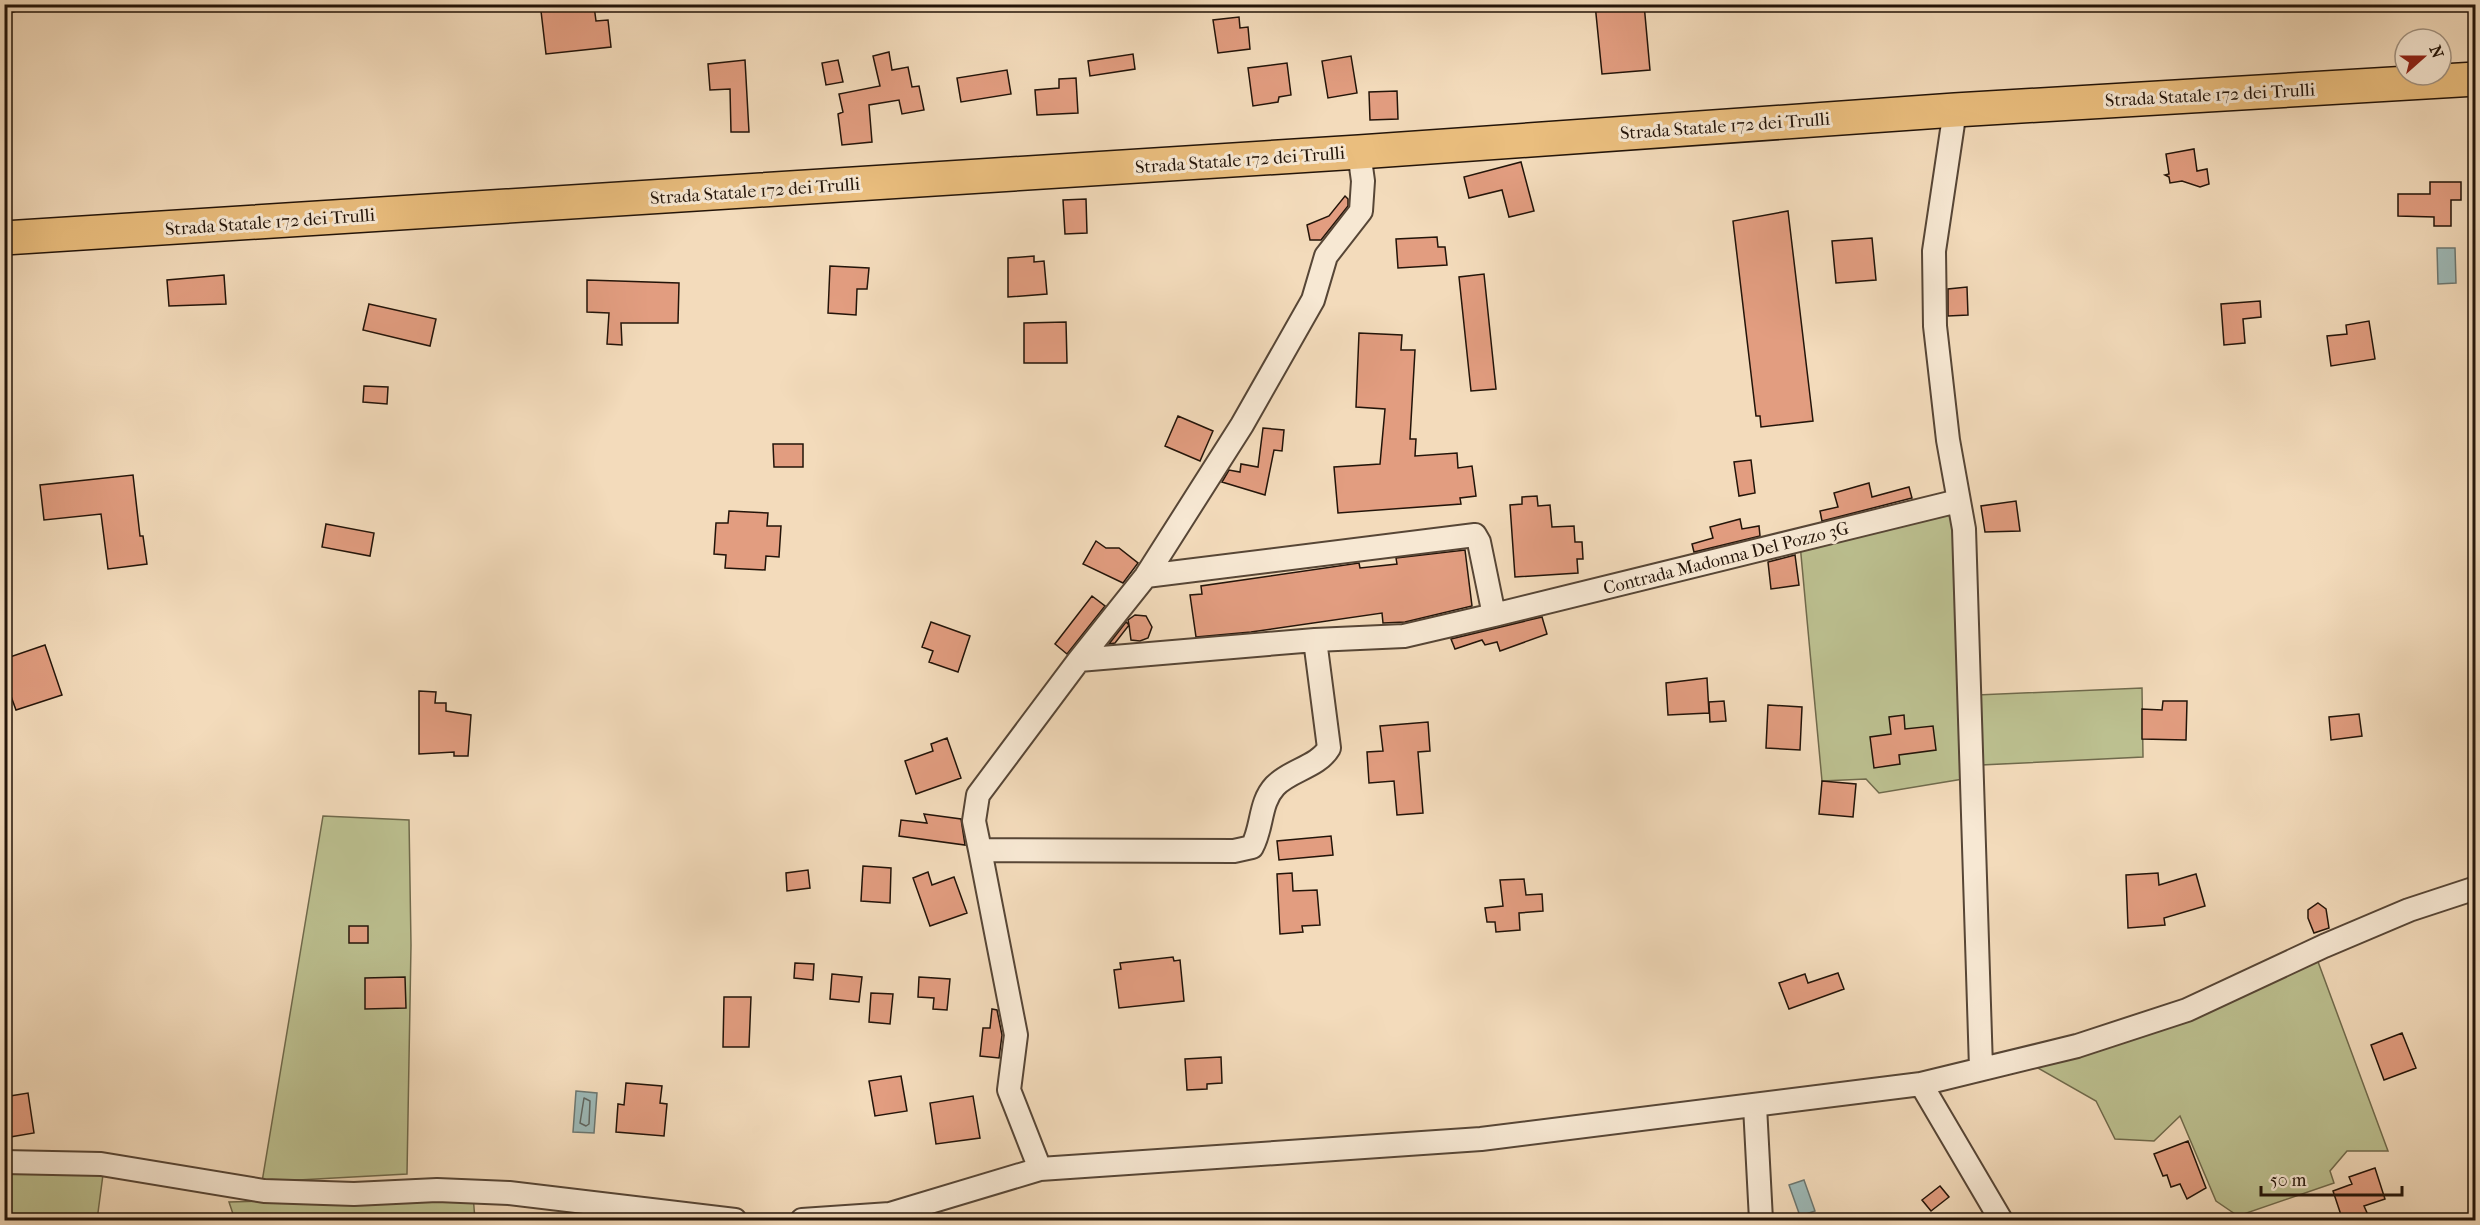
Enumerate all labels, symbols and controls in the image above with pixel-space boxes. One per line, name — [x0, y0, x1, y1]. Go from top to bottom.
north arrow — [2393, 27, 2453, 87]
text: N — [2425, 43, 2448, 62]
street label: Strada Statale 172 dei Trulli — [2105, 79, 2316, 111]
street label: Strada Statale 172 dei Trulli — [1619, 109, 1831, 144]
street label: Strada Statale 172 dei Trulli — [1134, 143, 1346, 178]
street label: Strada Statale 172 dei Trulli — [649, 174, 861, 209]
street label: Strada Statale 172 dei Trulli — [164, 205, 376, 240]
street label: Contrada Madonna Del Pozzo 3G — [1601, 518, 1851, 599]
scale bar — [2261, 1159, 2402, 1197]
text: 50 m — [2270, 1170, 2307, 1191]

